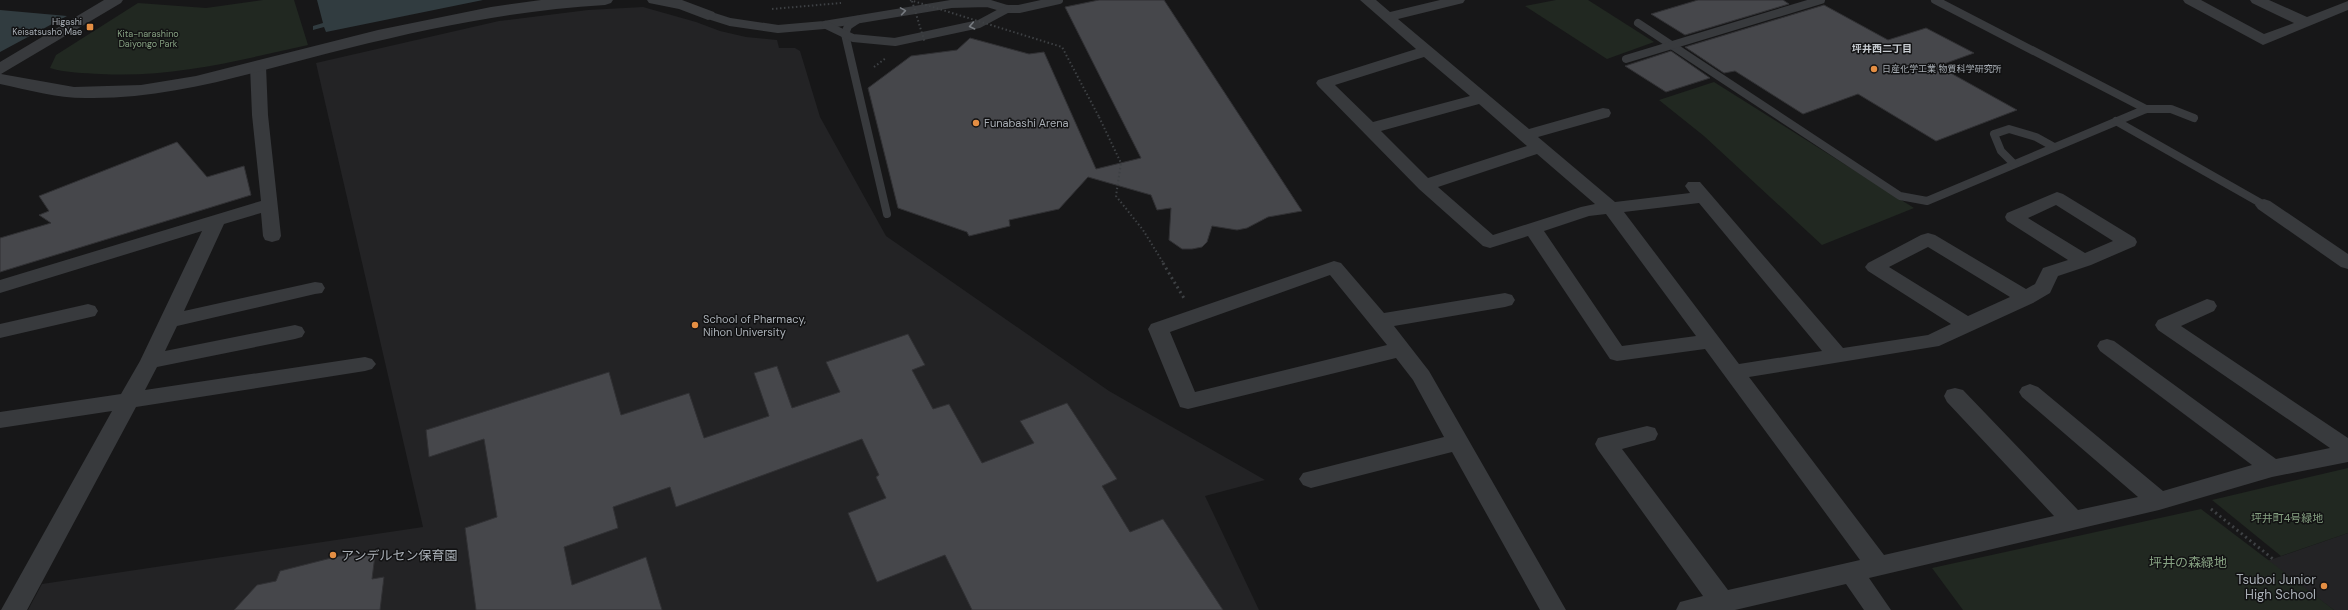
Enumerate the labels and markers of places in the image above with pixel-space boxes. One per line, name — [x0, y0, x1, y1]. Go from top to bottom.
place label: Higashi Keisatsusho Mae — [12, 16, 82, 38]
marker: Higashi Keisatsusho Mae — [85, 22, 95, 32]
place label: 日産化学工業 物質科学研究所 — [1882, 63, 2001, 75]
marker: 日産化学工業 物質科学研究所 — [1869, 64, 1879, 74]
place label: Funabashi Arena — [984, 116, 1068, 130]
marker: Funabashi Arena — [971, 118, 981, 128]
place label: School of Pharmacy, Nihon University — [703, 312, 806, 339]
marker: School of Pharmacy, Nihon University — [690, 320, 700, 330]
place label: アンデルセン保育園 — [341, 547, 457, 564]
marker: アンデルセン保育園 — [328, 550, 338, 560]
place label: Tsuboi Junior High School — [2236, 571, 2316, 603]
marker: Tsuboi Junior High School — [2319, 581, 2329, 591]

